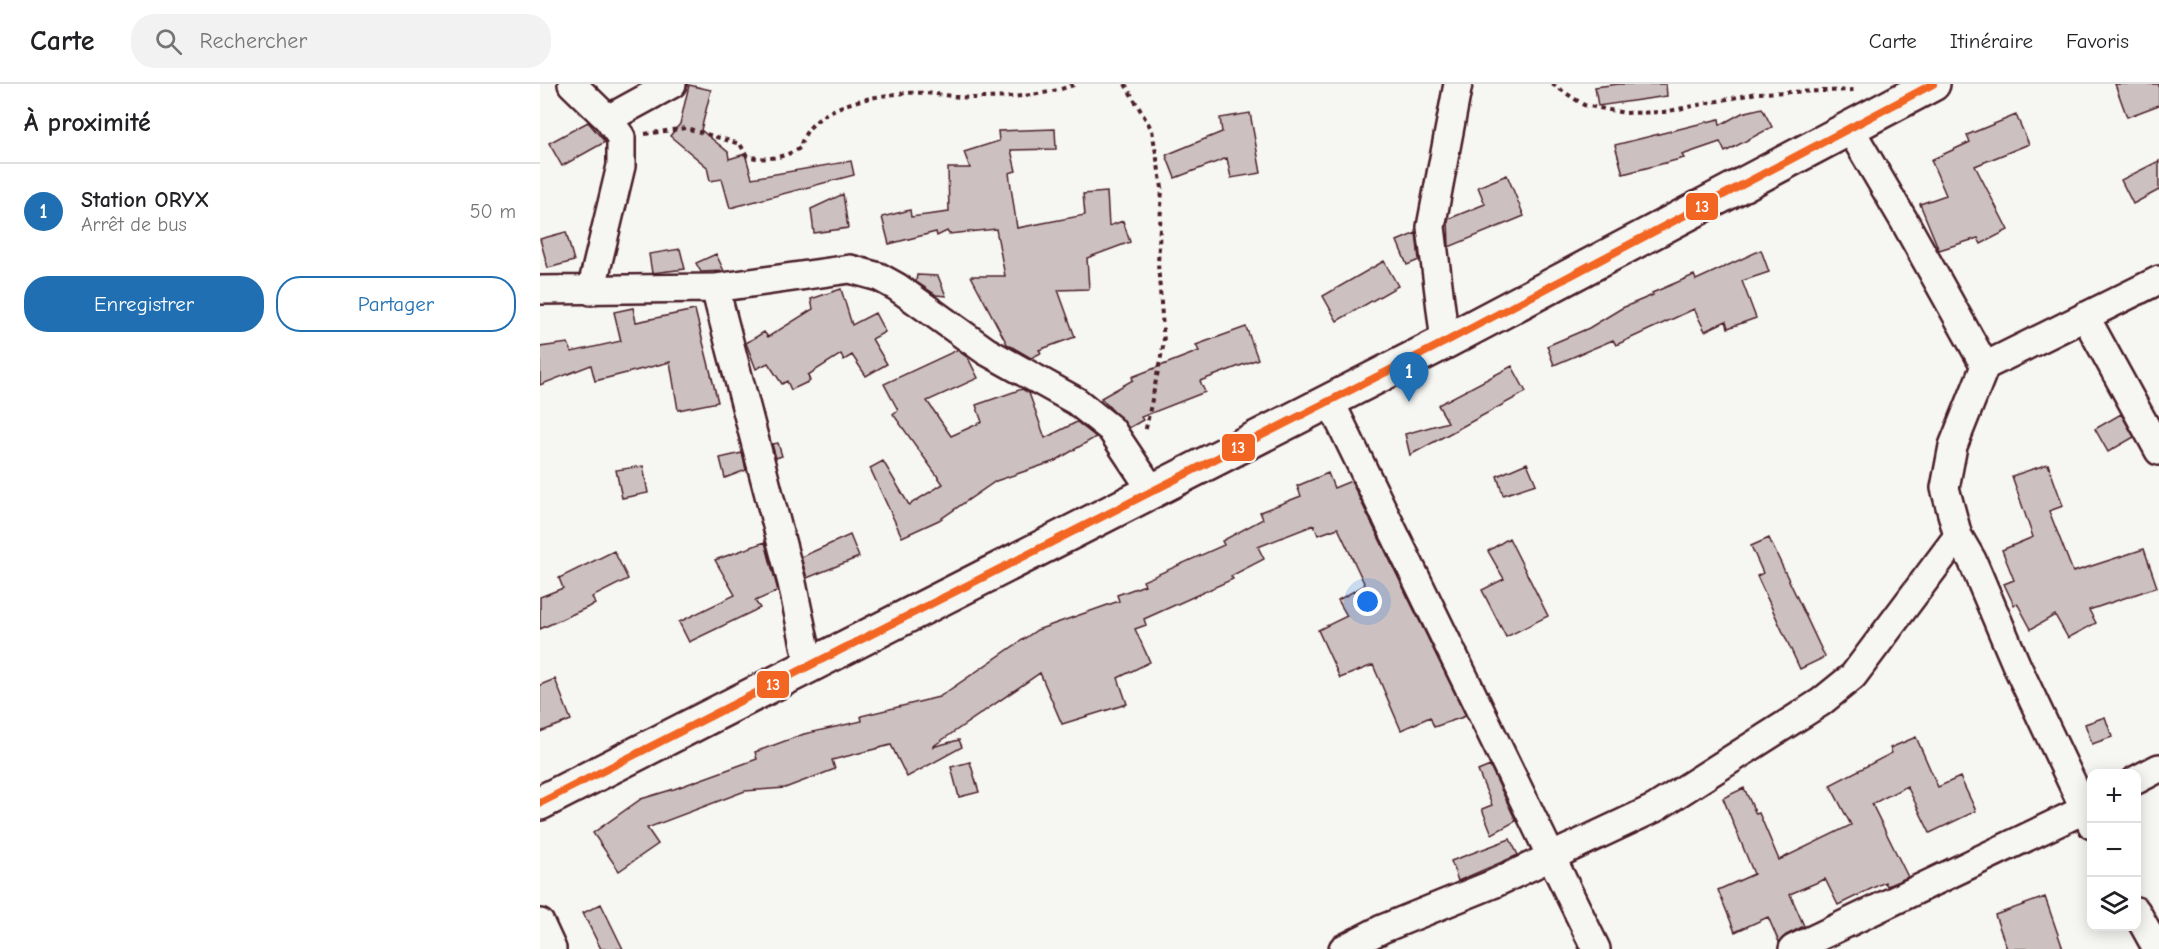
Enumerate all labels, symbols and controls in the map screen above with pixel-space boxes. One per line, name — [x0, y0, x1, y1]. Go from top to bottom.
search box — [131, 14, 551, 68]
text: Carte — [30, 25, 95, 57]
icon: search — [152, 25, 185, 58]
text: Rechercher — [200, 28, 307, 54]
text: Carte — [1869, 29, 1917, 53]
text: Itinéraire — [1950, 29, 2033, 53]
text: Favoris — [2066, 29, 2129, 53]
text: À proximité — [24, 108, 151, 138]
text: Station ORYX — [81, 187, 210, 213]
line badge: 13 — [1685, 192, 1719, 221]
text: 13 — [1695, 198, 1709, 216]
text: 1 — [40, 200, 47, 223]
text: 50 m — [470, 200, 516, 223]
text: Arrêt de bus — [81, 213, 187, 236]
button: Enregistrer — [24, 276, 264, 332]
button: Partager — [276, 276, 516, 332]
pin: 1 — [1390, 352, 1428, 402]
line badge: 13 — [1221, 433, 1256, 462]
text: 13 — [1231, 439, 1245, 457]
your location — [1353, 587, 1382, 616]
line badge: 13 — [756, 670, 790, 699]
text: 13 — [766, 676, 780, 694]
map controls — [2087, 769, 2141, 931]
button: + — [2087, 769, 2141, 823]
button: − — [2087, 823, 2141, 877]
button: layers — [2087, 877, 2141, 931]

